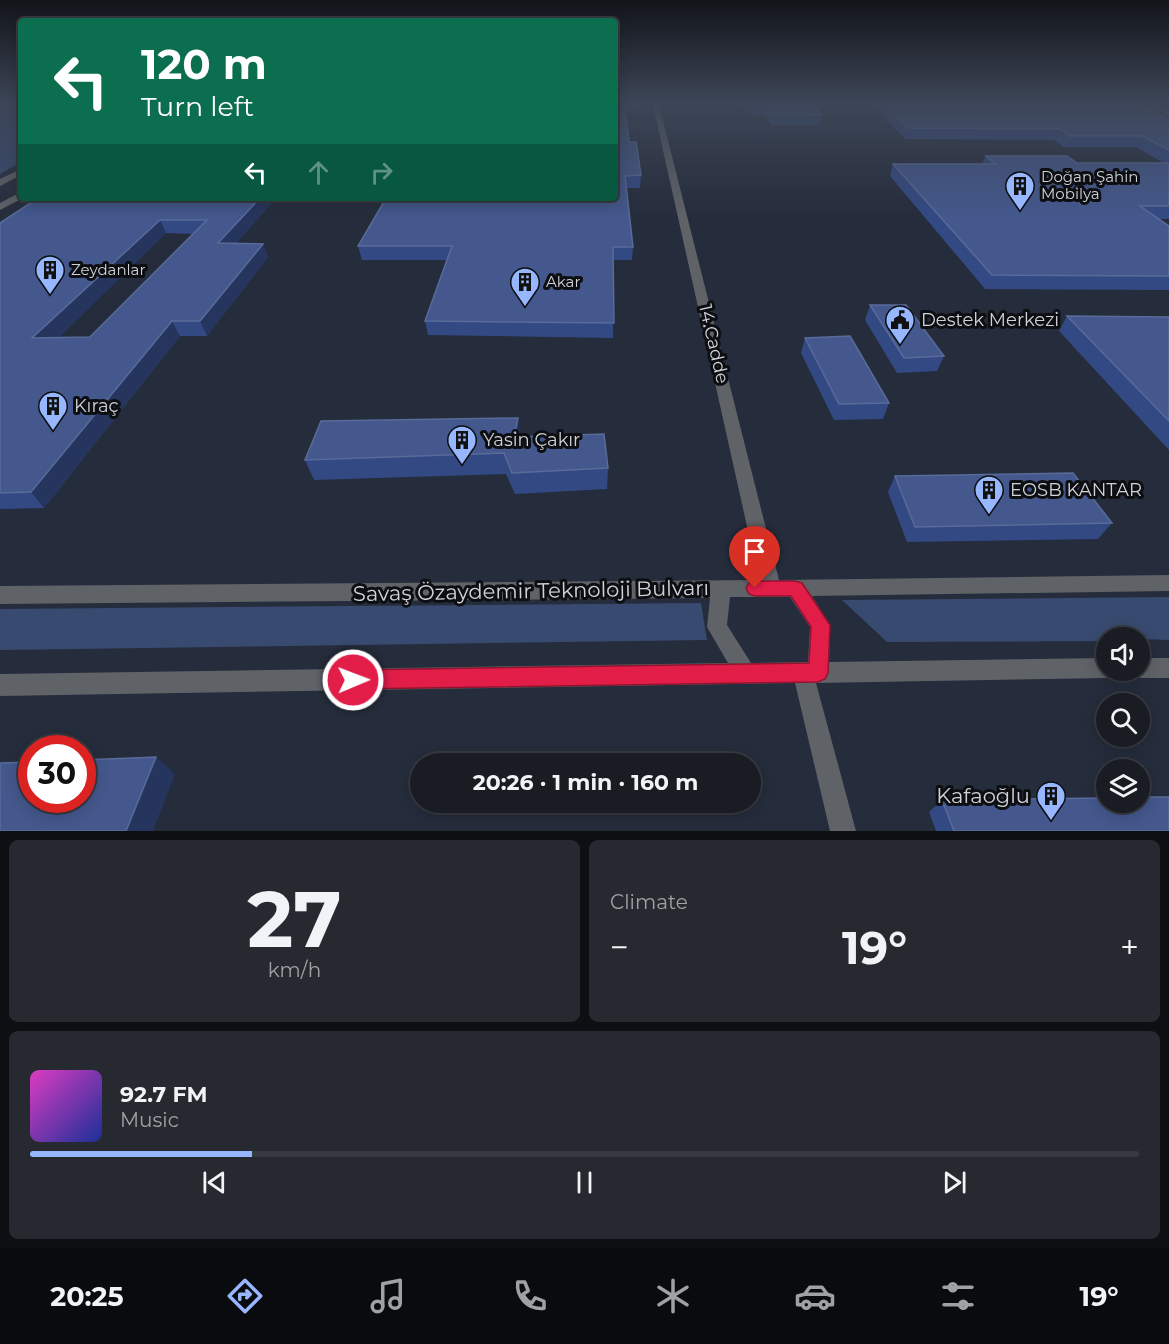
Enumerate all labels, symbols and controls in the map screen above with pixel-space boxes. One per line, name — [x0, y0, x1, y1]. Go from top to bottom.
text: 120 m — [141, 38, 267, 90]
icon: left — [42, 42, 120, 120]
text: Turn left — [141, 90, 254, 123]
icon: left — [239, 156, 272, 189]
icon: ahead — [302, 156, 335, 189]
icon: right — [365, 156, 398, 189]
place label: Doğan Şahin Mobilya — [1041, 167, 1138, 203]
building icon: Doğan Şahin Mobilya — [1004, 170, 1036, 212]
building icon: Zeydanlar — [34, 254, 66, 296]
place label: Zeydanlar — [71, 260, 145, 279]
building icon: Akar — [509, 266, 541, 308]
place label: Akar — [546, 272, 580, 291]
street label: 14.Cadde — [694, 302, 734, 386]
public building icon: Destek Merkezi — [884, 304, 916, 346]
place label: Destek Merkezi — [921, 309, 1059, 331]
building icon: Kıraç — [37, 390, 69, 432]
place label: Kıraç — [74, 395, 119, 417]
building icon: Yasin Çakır — [446, 424, 478, 466]
place label: Yasin Çakır — [483, 429, 580, 451]
building icon: EOSB KANTAR — [973, 474, 1005, 516]
place label: EOSB KANTAR — [1010, 479, 1142, 501]
pin — [729, 526, 780, 588]
icon: arrive — [738, 535, 771, 568]
street label: Savaş Özaydemir Teknoloji Bulvarı — [353, 575, 709, 606]
map controls — [1096, 627, 1150, 813]
button: sound — [1096, 627, 1150, 681]
position arrow — [321, 648, 385, 712]
button: search — [1096, 693, 1150, 747]
speed limit sign: 30 — [18, 735, 96, 813]
button: layers — [1096, 759, 1150, 813]
text: 20:26 · 1 min · 160 m — [473, 769, 698, 796]
building icon: Kafaoğlu — [1035, 780, 1067, 822]
place label: Kafaoğlu — [936, 783, 1030, 808]
text: 27 — [247, 871, 342, 967]
text: Climate — [610, 890, 688, 914]
text: 19° — [842, 920, 907, 975]
text: − — [610, 927, 629, 967]
text: + — [1120, 927, 1139, 967]
text: km/h — [268, 958, 321, 982]
text: 92.7 FM — [120, 1081, 207, 1108]
text: Music — [120, 1108, 179, 1132]
icon: previous — [198, 1166, 231, 1199]
icon: pause — [568, 1166, 601, 1199]
icon: next — [938, 1166, 971, 1199]
icon: directions — [224, 1275, 266, 1317]
icon: music — [367, 1275, 409, 1317]
icon: phone — [509, 1275, 551, 1317]
icon: climate — [652, 1275, 694, 1317]
icon: car — [794, 1275, 836, 1317]
icon: filters — [937, 1275, 979, 1317]
text: 20:25 — [50, 1280, 124, 1313]
text: 19° — [1080, 1280, 1119, 1313]

